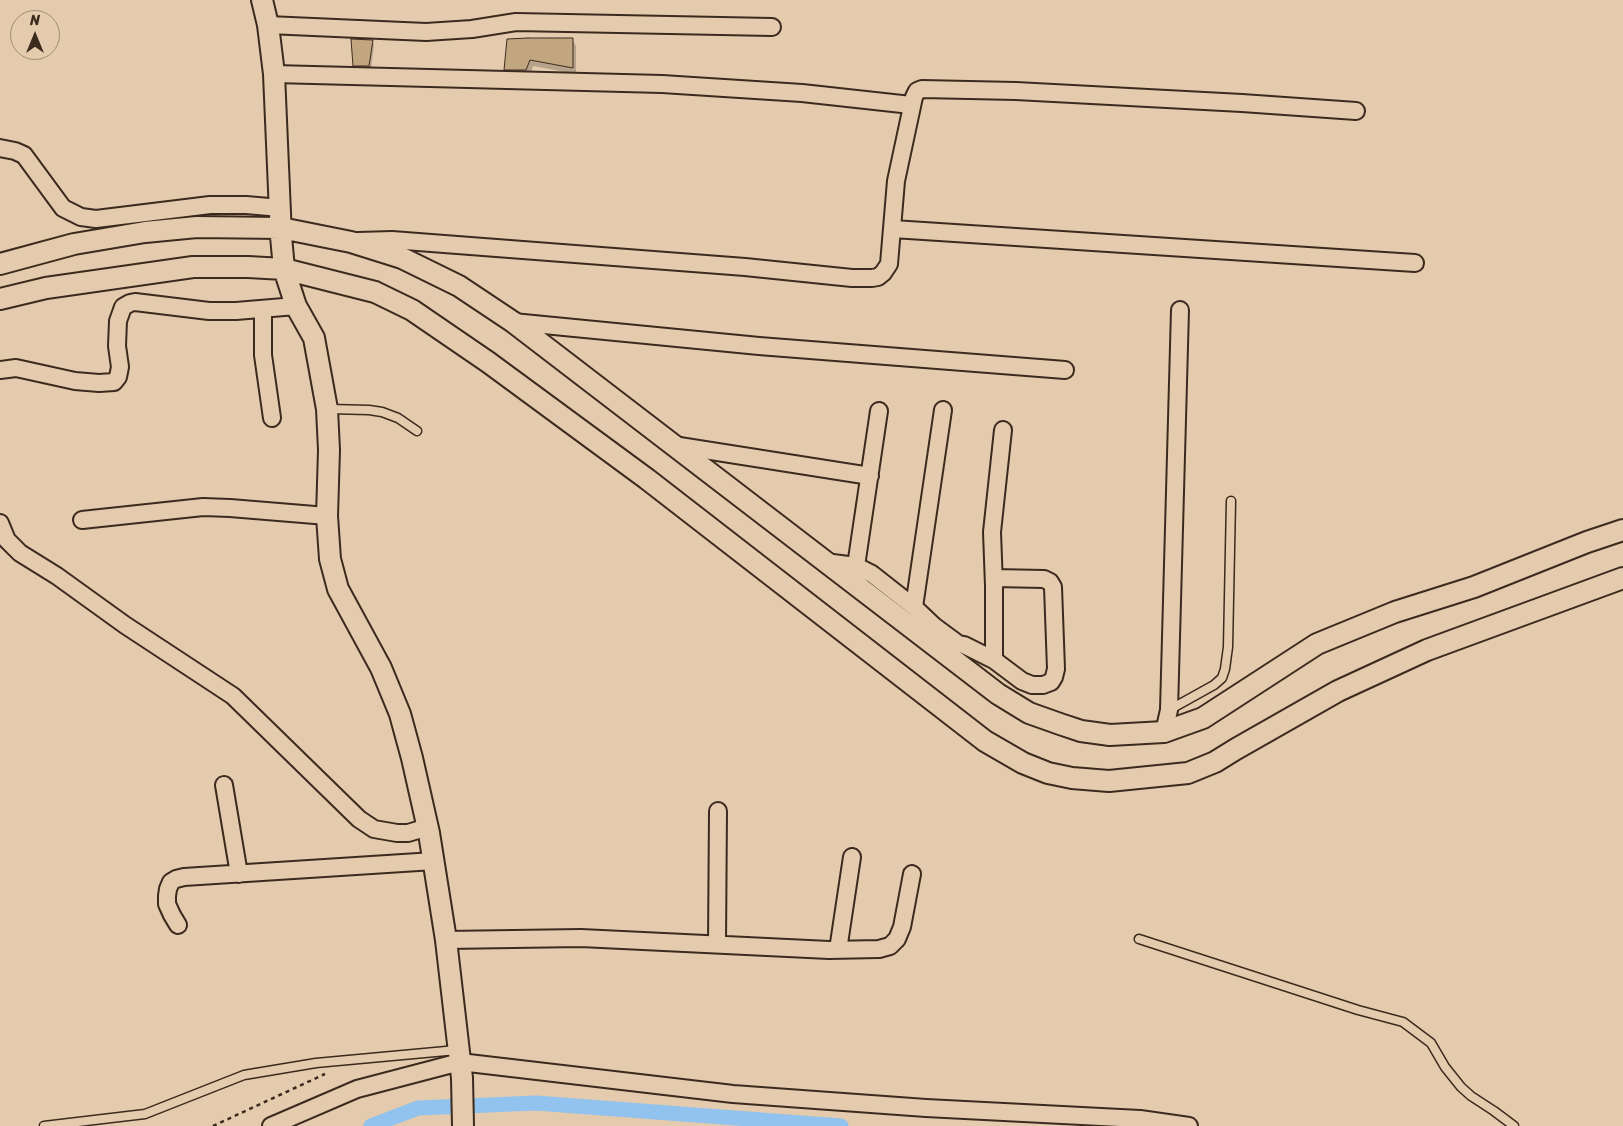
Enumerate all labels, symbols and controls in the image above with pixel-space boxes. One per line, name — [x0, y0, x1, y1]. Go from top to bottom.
text: N — [30, 8, 40, 33]
north arrow — [10, 10, 60, 60]

